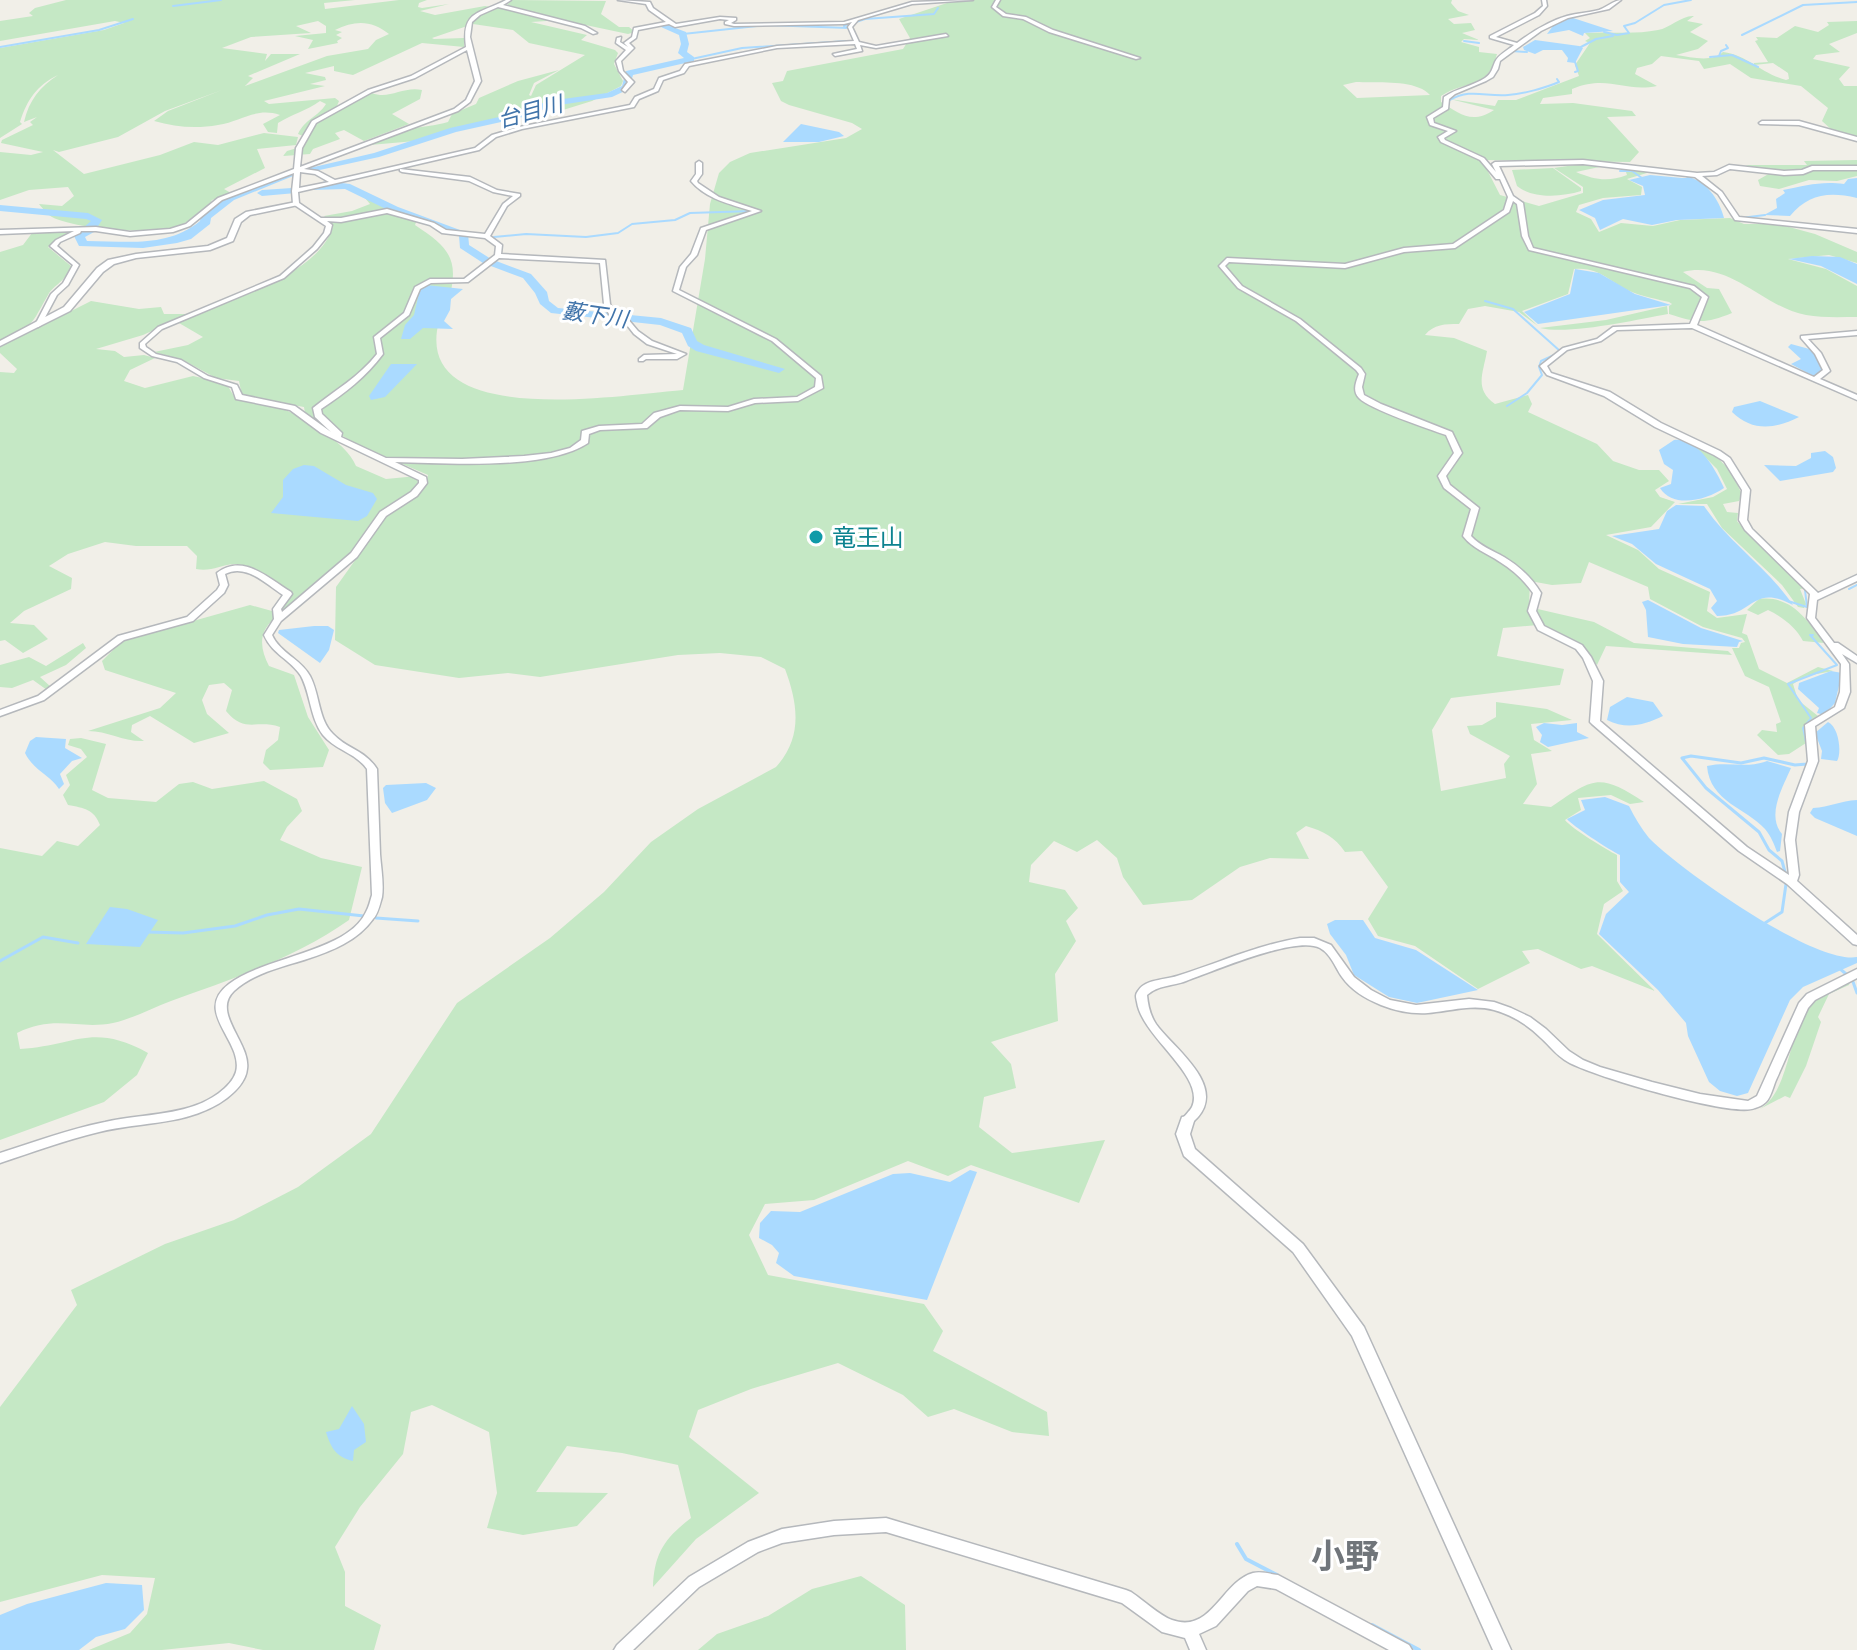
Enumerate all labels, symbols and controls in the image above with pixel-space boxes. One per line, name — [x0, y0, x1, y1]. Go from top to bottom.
water label: 台目川 — [495, 90, 567, 132]
water label: 藪下川 — [561, 297, 631, 331]
place label: 竜王山 — [832, 524, 904, 551]
marker: 竜王山 — [807, 528, 825, 546]
district label: 小野 — [1311, 1536, 1379, 1574]

